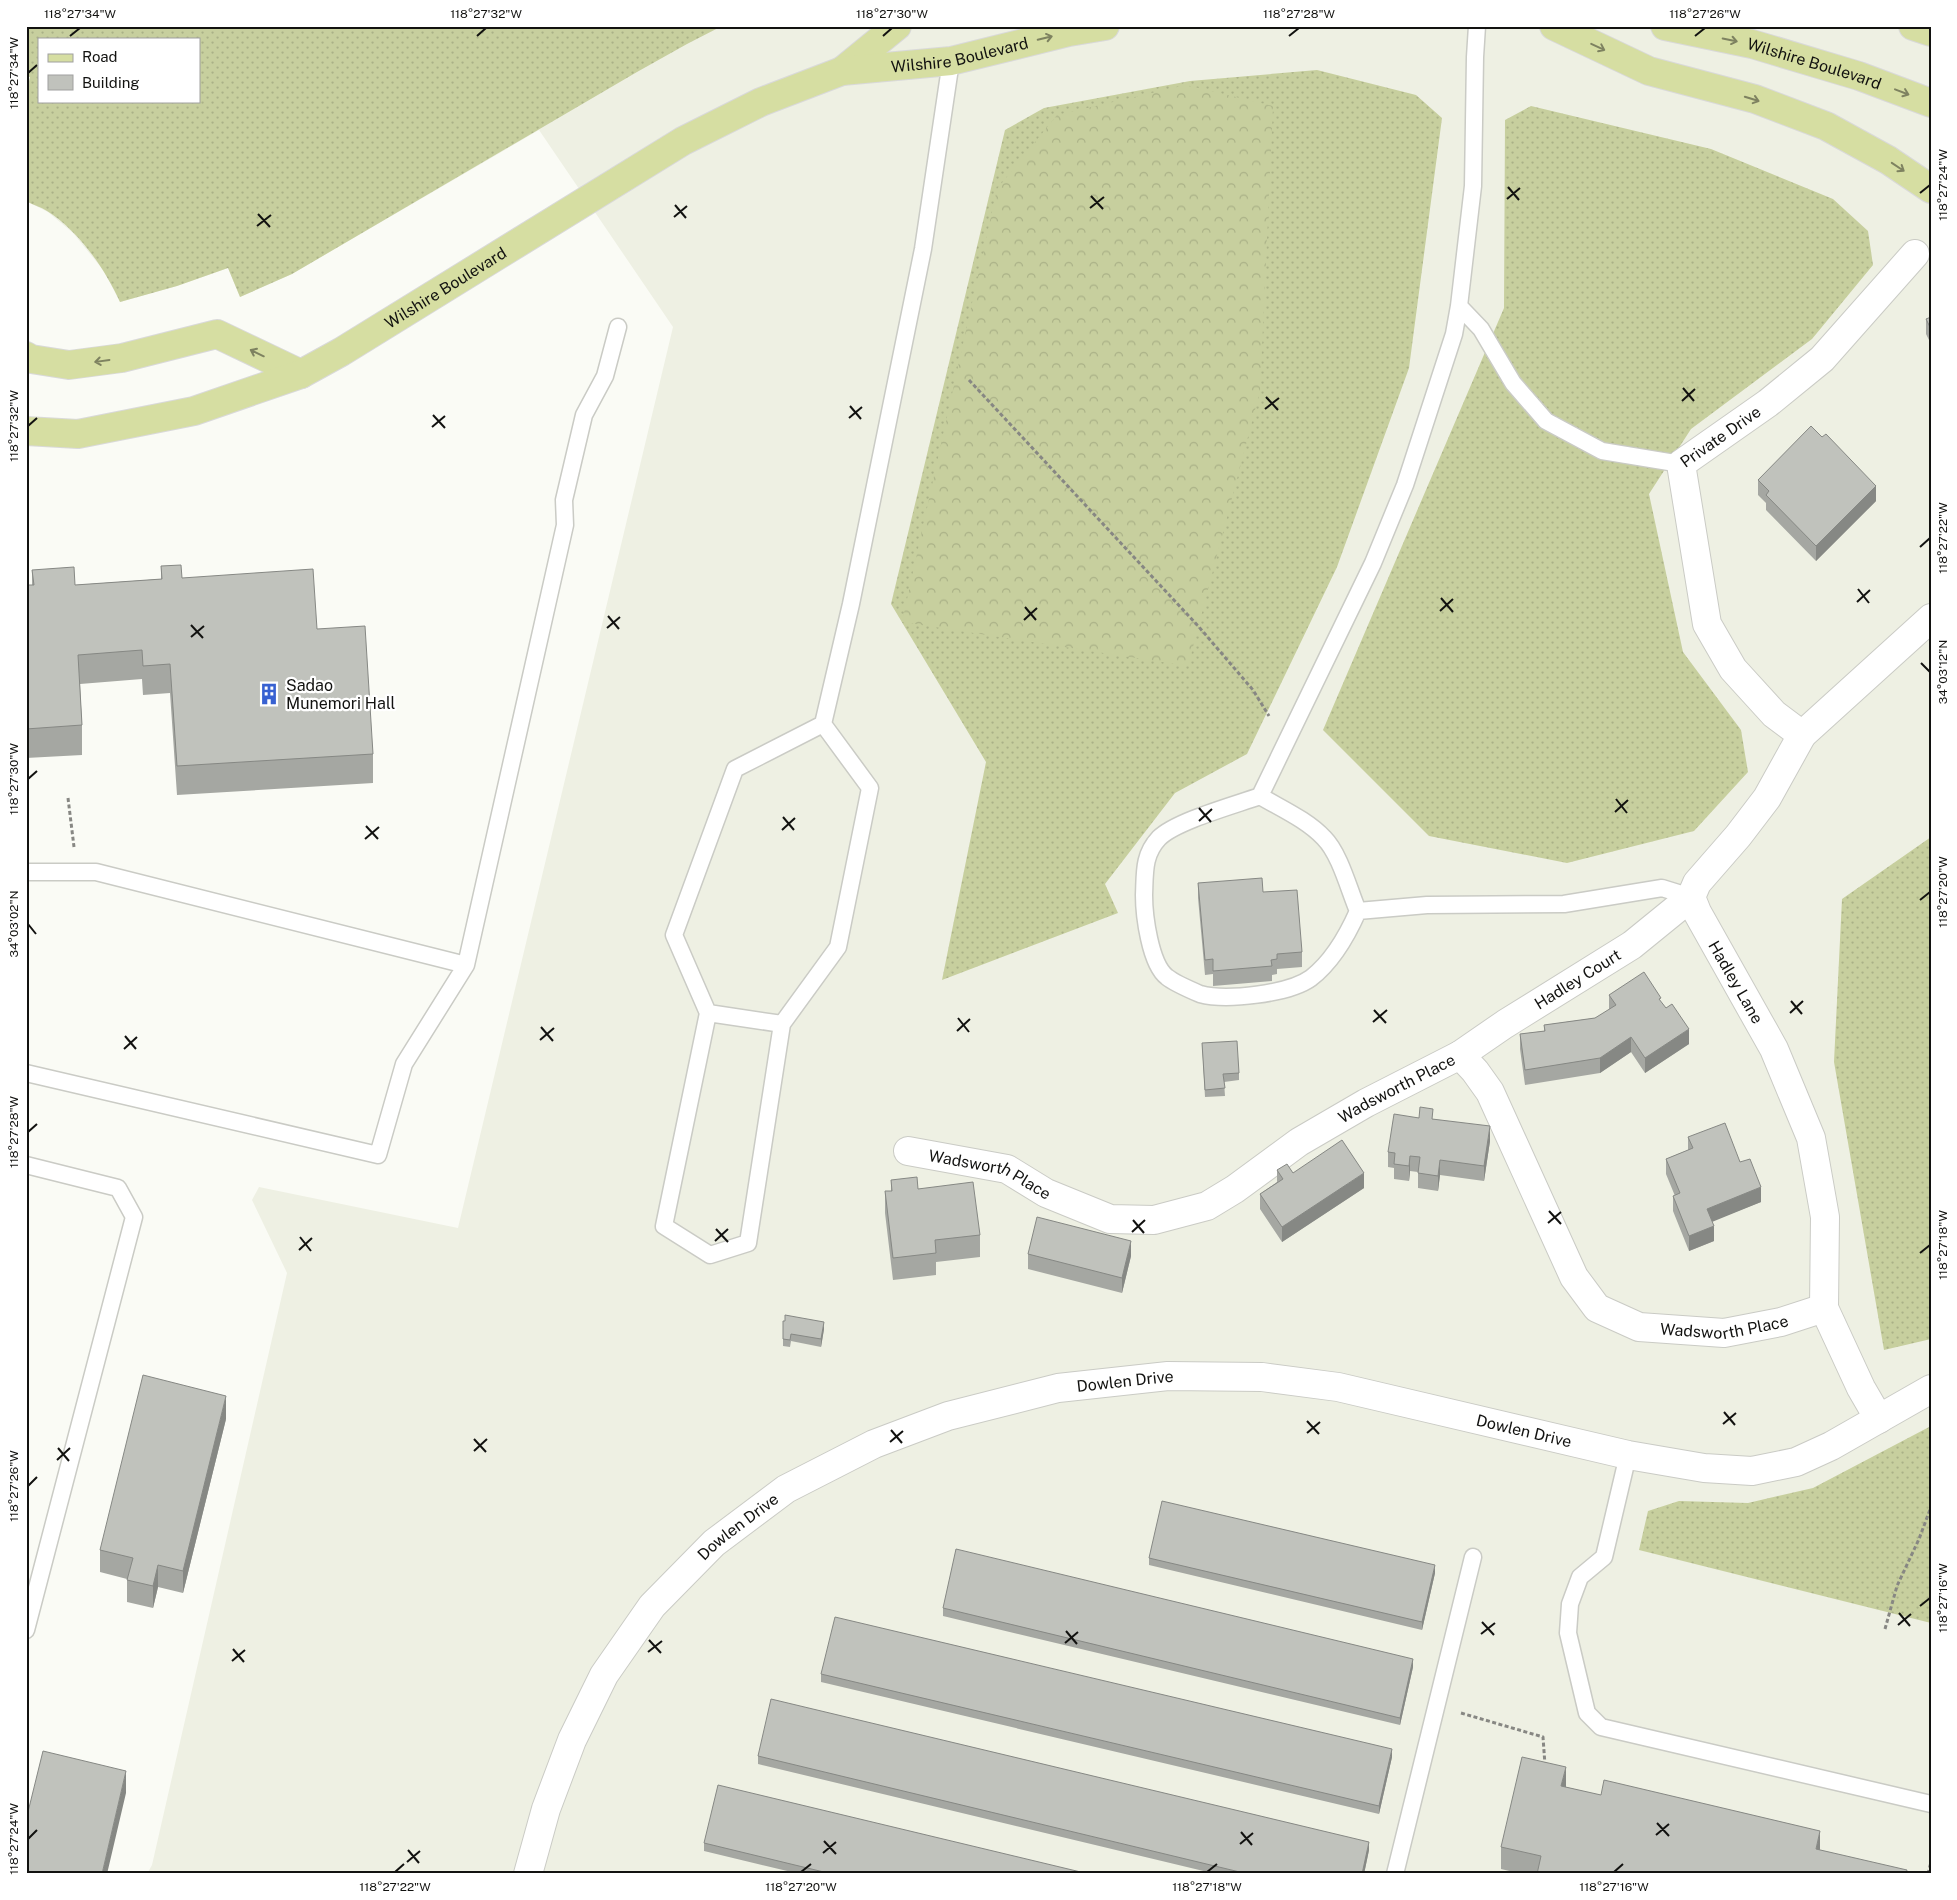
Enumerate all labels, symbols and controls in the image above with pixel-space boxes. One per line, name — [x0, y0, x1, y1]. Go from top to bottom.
text: 118°27'34"W — [44, 7, 117, 21]
text: 118°27'32"W — [450, 7, 522, 21]
text: 118°27'30"W — [856, 7, 928, 21]
text: 118°27'28"W — [1263, 7, 1336, 21]
text: 118°27'26"W — [1669, 7, 1741, 21]
street label: Wilshire Boulevard — [890, 33, 1030, 76]
one-way arrow — [1037, 33, 1053, 42]
street label: Wilshire Boulevard — [1745, 34, 1884, 94]
one-way arrow — [1721, 35, 1737, 45]
text: 118°27'34"W — [7, 36, 21, 109]
legend — [38, 38, 200, 102]
one-way arrow — [1590, 43, 1605, 52]
text: Road — [82, 48, 118, 65]
text: Building — [82, 74, 140, 91]
one-way arrow — [1893, 88, 1909, 97]
one-way arrow — [1743, 94, 1759, 104]
text: 118°27'24"W — [1936, 149, 1950, 221]
one-way arrow — [1891, 162, 1905, 172]
street label: Wilshire Boulevard — [381, 243, 510, 333]
one-way arrow — [250, 348, 265, 357]
one-way arrow — [94, 356, 110, 366]
text: 118°27'32"W — [7, 390, 21, 462]
street label: Private Drive — [1677, 402, 1765, 472]
text: 118°27'22"W — [1936, 502, 1950, 574]
text: 34°03'12"N — [1936, 640, 1950, 704]
place label: Sadao Munemori Hall — [286, 676, 396, 713]
building icon: Sadao Munemori Hall — [256, 681, 282, 707]
text: 118°27'30"W — [7, 743, 21, 815]
text: 118°27'20"W — [1936, 856, 1950, 928]
text: 34°03'02"N — [7, 890, 21, 958]
street label: Hadley Lane — [1704, 937, 1767, 1027]
street label: Hadley Court — [1531, 945, 1624, 1013]
street label: Wadsworth Place — [1335, 1050, 1458, 1127]
text: 118°27'28"W — [7, 1095, 21, 1168]
street label: Wadsworth Place — [927, 1146, 1054, 1204]
text: 118°27'18"W — [1936, 1210, 1950, 1280]
street label: Wadsworth Place — [1659, 1311, 1791, 1343]
street label: Dowlen Drive — [1076, 1367, 1174, 1396]
street label: Dowlen Drive — [1474, 1411, 1574, 1452]
text: 118°27'26"W — [7, 1450, 21, 1522]
street label: Dowlen Drive — [694, 1489, 782, 1564]
text: 118°27'16"W — [1936, 1563, 1950, 1633]
text: 118°27'24"W — [7, 1803, 21, 1875]
text: 118°27'22"W — [359, 1880, 431, 1894]
text: 118°27'20"W — [765, 1880, 837, 1894]
text: 118°27'18"W — [1172, 1880, 1242, 1894]
text: 118°27'16"W — [1579, 1880, 1649, 1894]

